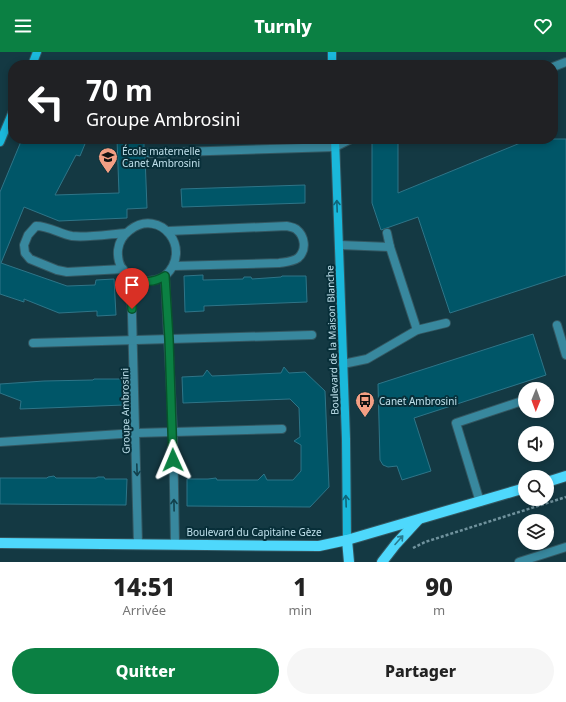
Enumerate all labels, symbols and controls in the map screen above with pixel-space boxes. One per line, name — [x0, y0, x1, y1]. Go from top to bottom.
text: Turnly — [254, 14, 312, 38]
icon: menu — [12, 15, 34, 37]
icon: heart — [532, 15, 554, 37]
text: 70 m — [86, 71, 153, 109]
icon: left — [20, 76, 72, 128]
text: Groupe Ambrosini — [86, 107, 241, 131]
place label: École maternelle Canet Ambrosini — [122, 144, 201, 170]
school or university icon: École maternelle Canet Ambrosini — [97, 146, 119, 174]
one-way arrow — [334, 200, 341, 213]
street label: Boulevard de la Maison Blanche — [322, 265, 342, 415]
pin — [115, 268, 149, 309]
icon: arrive — [121, 274, 143, 296]
street label: Groupe Ambrosini — [117, 368, 133, 454]
north arrow — [518, 382, 554, 418]
map controls — [518, 382, 554, 550]
bus stop icon: Canet Ambrosini — [354, 390, 376, 418]
place label: Canet Ambrosini — [379, 394, 457, 408]
button: sound — [518, 426, 554, 462]
position arrow — [152, 439, 194, 481]
one-way arrow — [133, 463, 141, 476]
button: search — [518, 470, 554, 506]
one-way arrow — [342, 495, 350, 508]
one-way arrow — [170, 499, 178, 512]
button: layers — [518, 514, 554, 550]
street label: Boulevard du Capitaine Gèze — [186, 525, 322, 539]
one-way arrow — [394, 536, 403, 546]
text: 14:51 — [113, 570, 175, 603]
text: 1 — [293, 570, 307, 603]
text: 90 — [425, 570, 453, 603]
text: Arrivée — [122, 601, 166, 619]
text: min — [289, 601, 312, 619]
text: m — [433, 601, 445, 619]
button: Quitter — [12, 648, 279, 694]
button: Partager — [287, 648, 554, 694]

